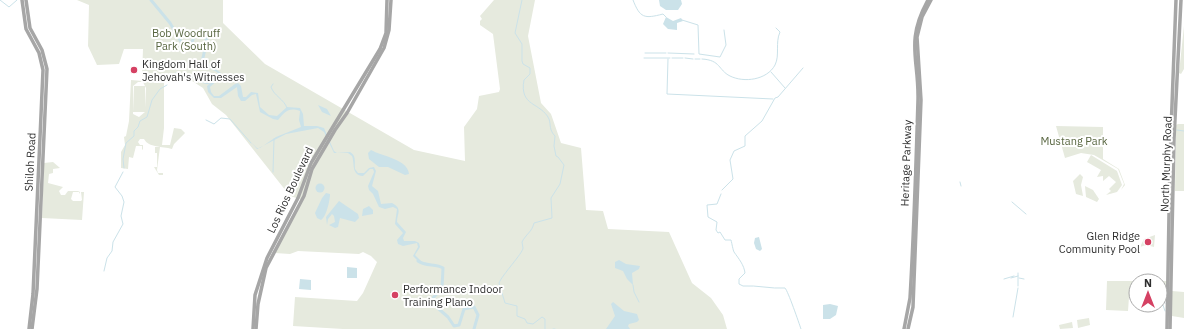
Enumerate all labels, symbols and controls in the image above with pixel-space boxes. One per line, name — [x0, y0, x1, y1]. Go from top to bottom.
park label: Bob Woodruff Park (South) — [152, 26, 220, 53]
place label: Kingdom Hall of Jehovah's Witnesses — [142, 57, 245, 84]
marker: Kingdom Hall of Jehovah's Witnesses — [129, 65, 139, 75]
street label: North Murphy Road — [1157, 116, 1175, 212]
street label: Heritage Parkway — [897, 119, 915, 207]
street label: Shiloh Road — [21, 132, 39, 192]
park label: Mustang Park — [1040, 134, 1108, 148]
street label: Los Rios Boulevard — [264, 145, 316, 235]
place label: Glen Ridge Community Pool — [1059, 229, 1140, 256]
marker: Glen Ridge Community Pool — [1143, 237, 1153, 247]
north arrow — [1128, 273, 1168, 313]
text: N — [1144, 276, 1152, 290]
place label: Performance Indoor Training Plano — [403, 282, 503, 309]
marker: Performance Indoor Training Plano — [390, 290, 400, 300]

